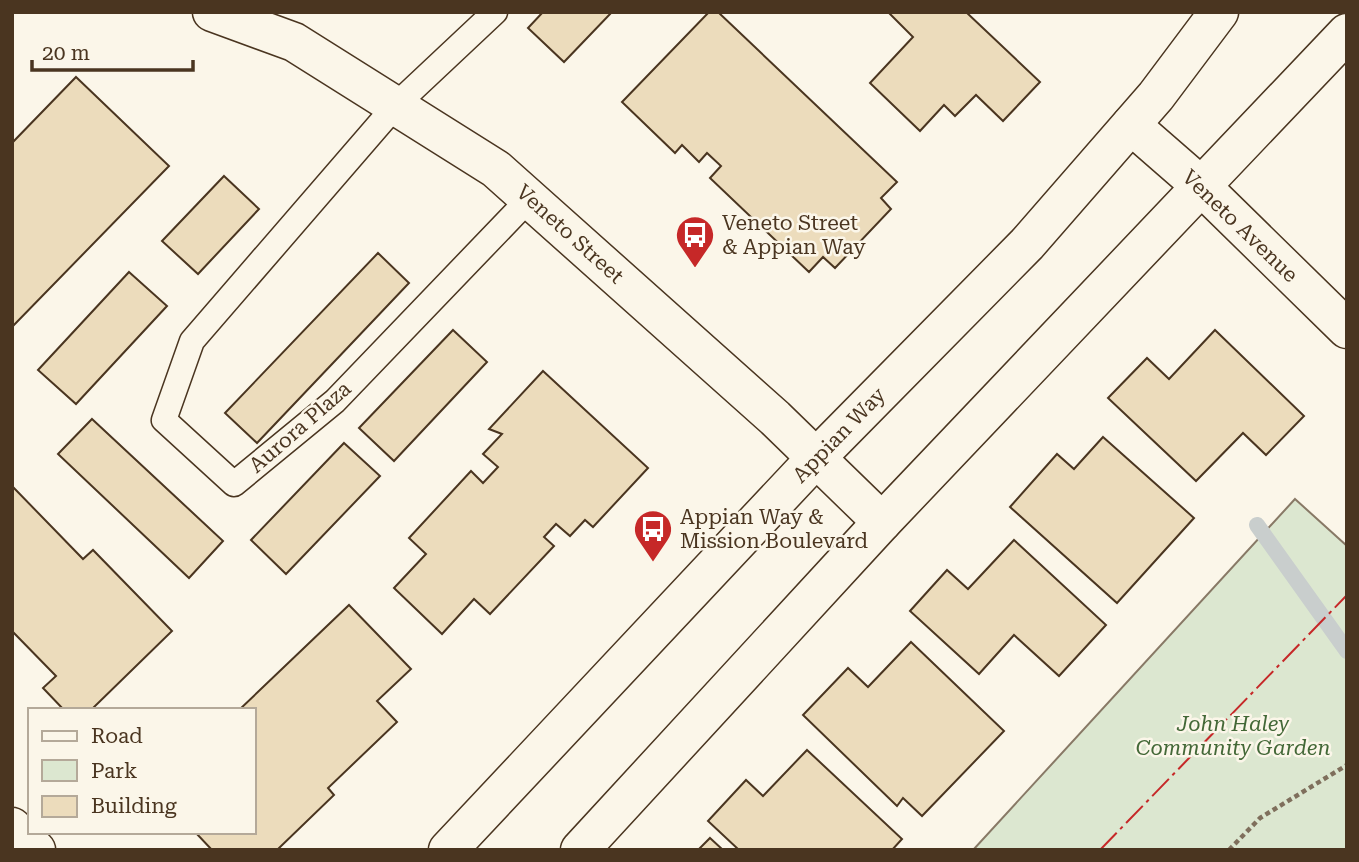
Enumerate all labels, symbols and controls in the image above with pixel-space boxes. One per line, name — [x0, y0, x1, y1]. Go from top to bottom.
scale bar — [32, 28, 192, 72]
text: 20 m — [42, 41, 90, 65]
street label: Veneto Avenue — [1177, 165, 1303, 287]
street label: Veneto Street — [511, 180, 629, 289]
place label: Veneto Street & Appian Way — [722, 211, 866, 259]
bus stop icon: Veneto Street & Appian Way — [674, 214, 716, 269]
street label: Aurora Plaza — [244, 376, 356, 478]
street label: Appian Way — [788, 382, 891, 487]
place label: Appian Way & Mission Boulevard — [680, 505, 869, 553]
bus stop icon: Appian Way & Mission Boulevard — [632, 508, 674, 563]
legend — [28, 708, 256, 834]
park label: John Haley Community Garden — [1136, 712, 1330, 760]
text: Road — [91, 724, 143, 748]
text: Park — [91, 759, 137, 783]
text: Building — [91, 794, 177, 818]

